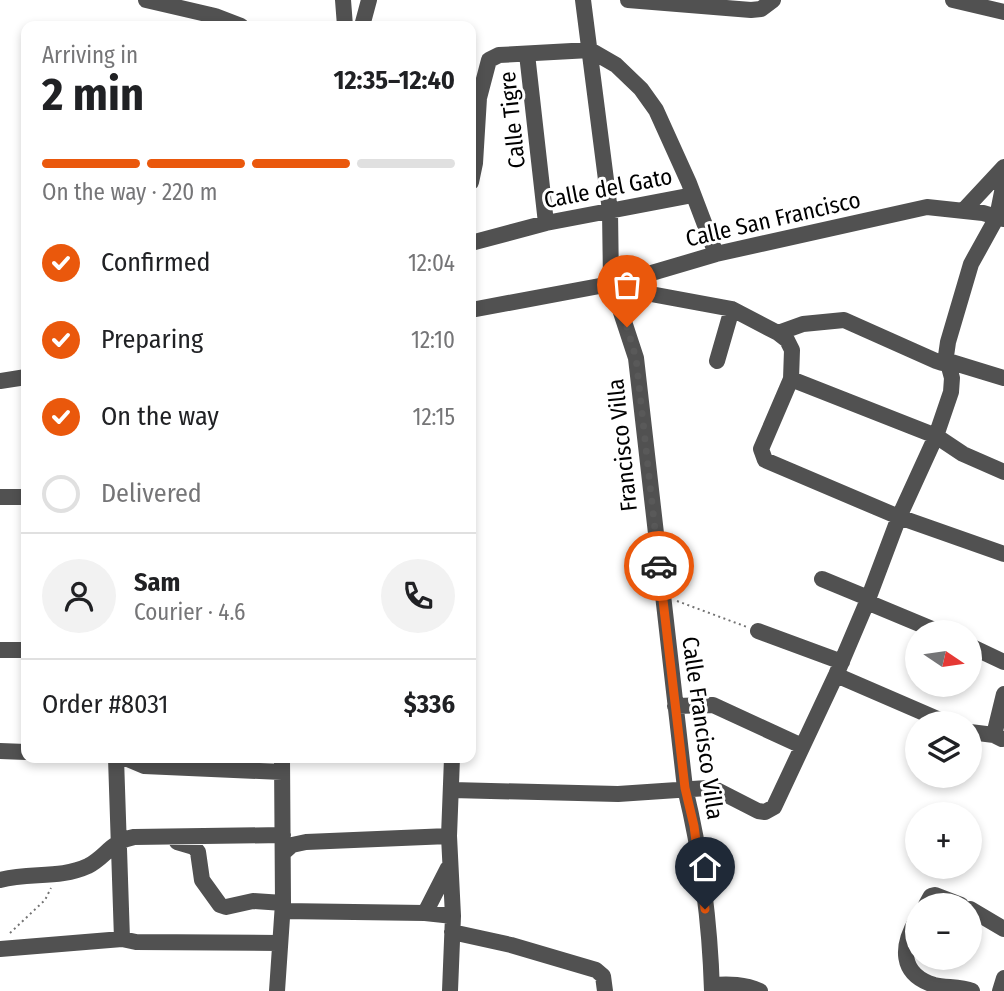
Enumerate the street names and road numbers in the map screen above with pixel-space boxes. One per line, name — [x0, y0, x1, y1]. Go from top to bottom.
street label: Calle Tigre — [493, 70, 531, 170]
street label: Calle del Gato — [541, 162, 675, 214]
street label: Calle San Francisco — [683, 185, 863, 253]
street label: Francisco Villa — [601, 377, 643, 513]
street label: Calle Francisco Villa — [676, 635, 730, 821]

